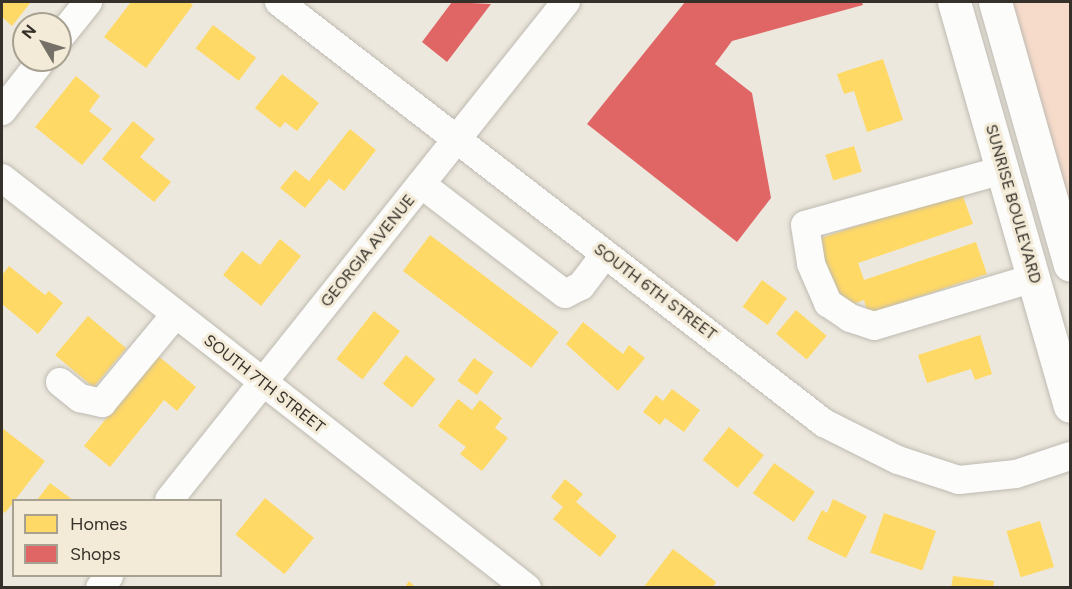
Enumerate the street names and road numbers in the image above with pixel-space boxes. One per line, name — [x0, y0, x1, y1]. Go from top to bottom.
street label: SUNRISE BOULEVARD — [981, 122, 1045, 286]
street label: GEORGIA AVENUE — [317, 191, 419, 311]
street label: SOUTH 6TH STREET — [590, 240, 720, 344]
street label: SOUTH 7TH STREET — [200, 331, 328, 437]

